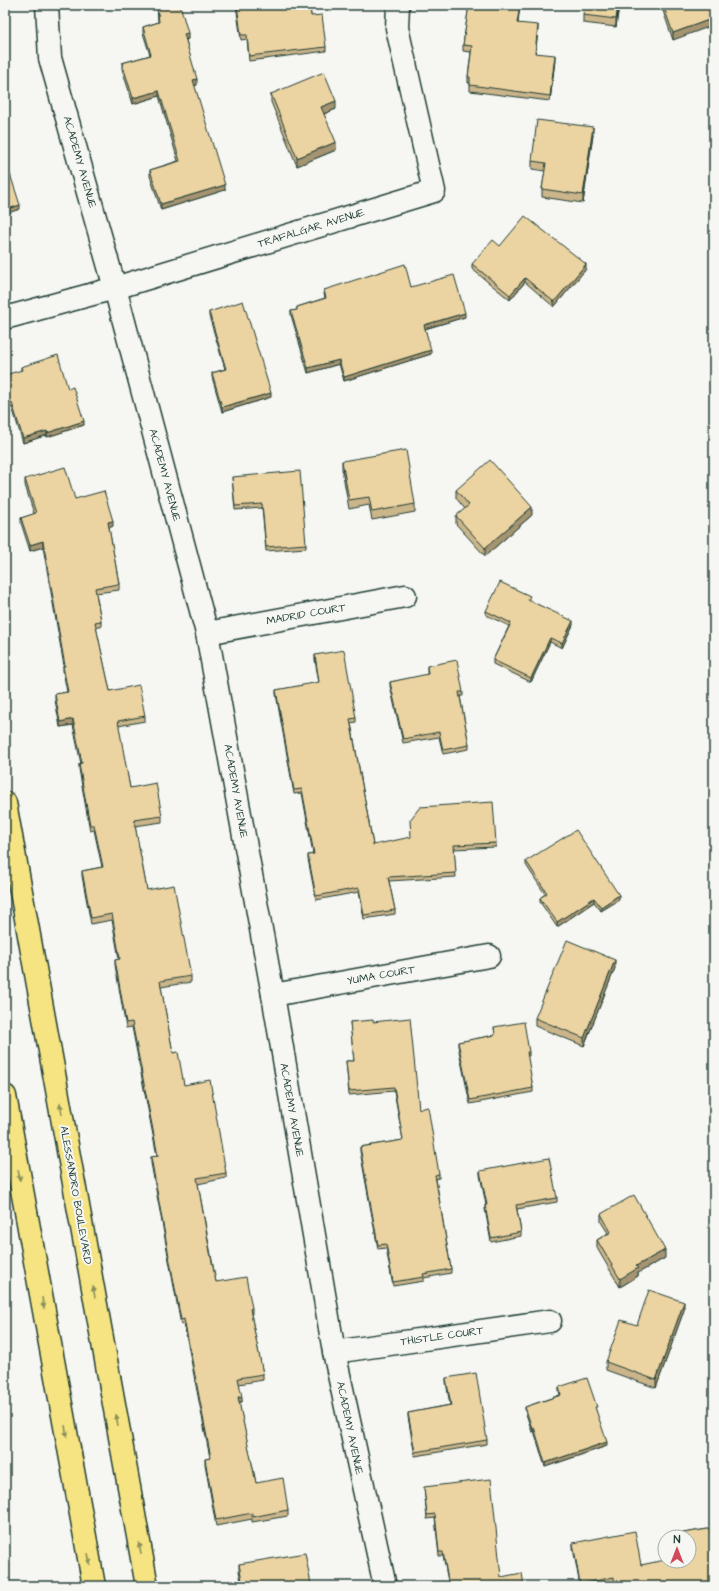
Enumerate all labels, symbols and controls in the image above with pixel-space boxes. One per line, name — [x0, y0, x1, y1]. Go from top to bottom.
street label: ACADEMY AVENUE — [60, 114, 100, 210]
street label: TRAFALGAR AVENUE — [256, 204, 367, 251]
street label: ACADEMY AVENUE — [145, 427, 185, 523]
street label: MADRID COURT — [265, 600, 347, 628]
street label: ACADEMY AVENUE — [220, 743, 252, 840]
street label: YUMA COURT — [346, 962, 416, 988]
street label: ACADEMY AVENUE — [276, 1062, 308, 1159]
one-way arrow — [57, 1103, 63, 1115]
street label: ALESSANDRO BOULEVARD — [56, 1125, 96, 1265]
one-way arrow — [17, 1169, 23, 1181]
one-way arrow — [91, 1286, 97, 1298]
one-way arrow — [40, 1297, 46, 1309]
street label: THISTLE COURT — [400, 1323, 485, 1349]
street label: ACADEMY AVENUE — [333, 1380, 367, 1476]
one-way arrow — [114, 1414, 120, 1426]
one-way arrow — [63, 1425, 69, 1437]
north arrow — [657, 1529, 697, 1569]
text: N — [674, 1532, 681, 1547]
one-way arrow — [137, 1542, 143, 1554]
one-way arrow — [86, 1553, 92, 1565]

